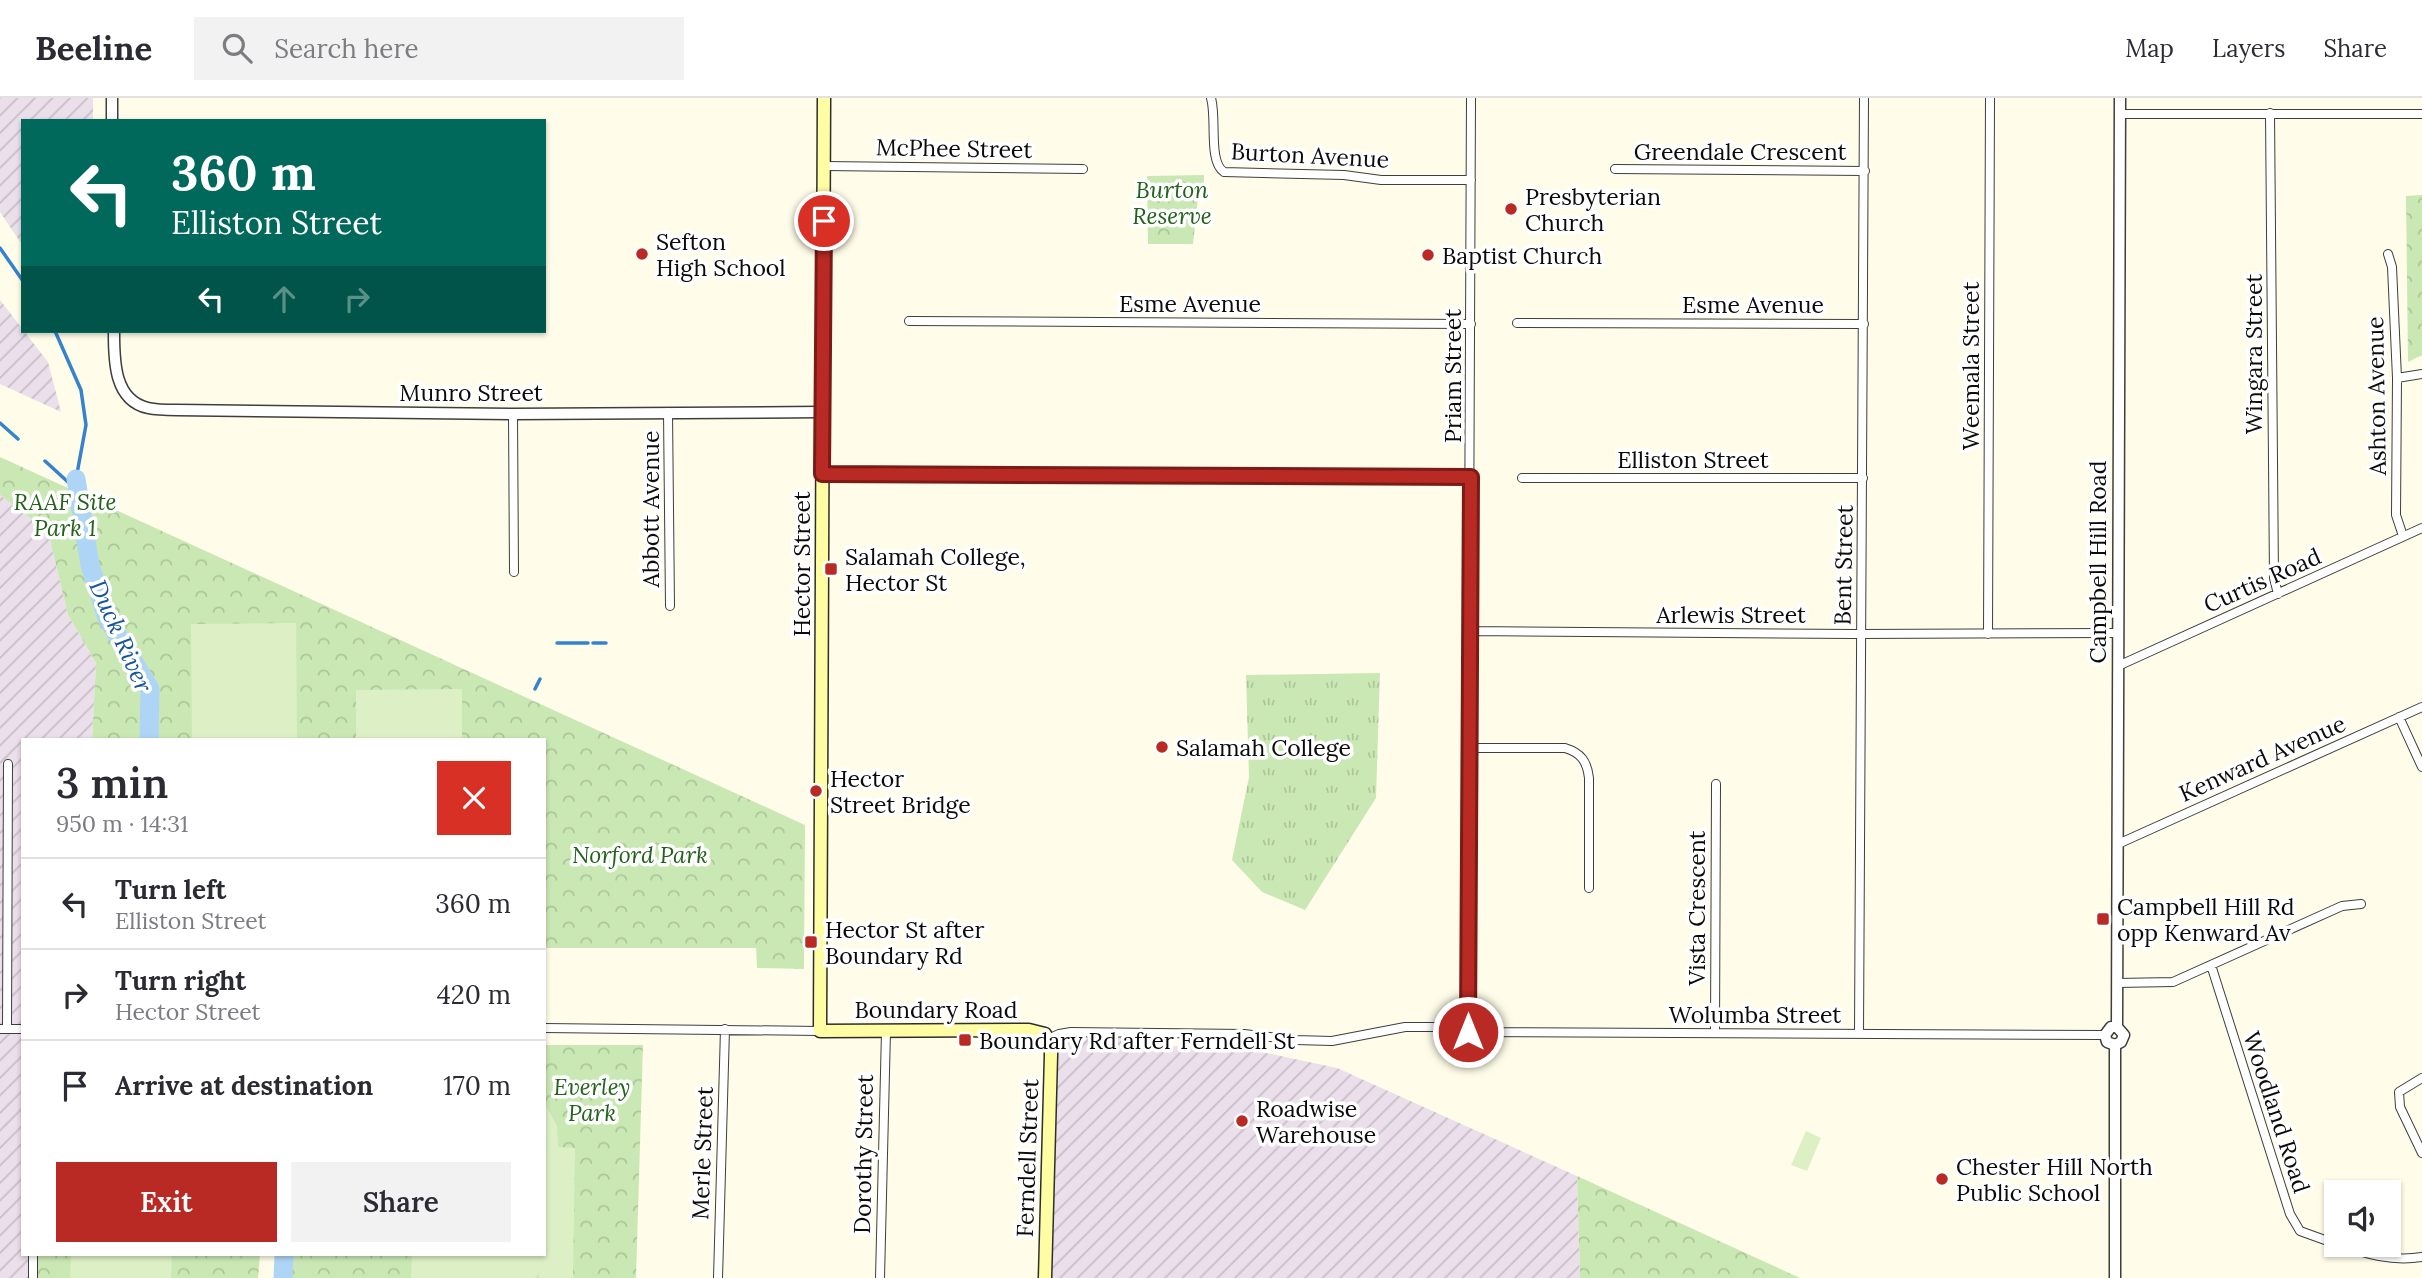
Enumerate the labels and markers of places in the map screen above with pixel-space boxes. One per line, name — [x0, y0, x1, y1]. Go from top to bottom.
place label: Presbyterian Church — [1525, 182, 1661, 237]
pin — [794, 191, 854, 251]
marker: Presbyterian Church — [1503, 201, 1519, 217]
place label: Sefton High School — [656, 227, 786, 282]
place label: Baptist Church — [1442, 241, 1602, 270]
marker: Sefton High School — [634, 246, 650, 262]
marker: Baptist Church — [1420, 247, 1436, 263]
place label: Salamah College, Hector St — [845, 542, 1026, 597]
marker: Salamah College, Hector St — [823, 561, 839, 577]
place label: Salamah College — [1176, 733, 1351, 762]
marker: Salamah College — [1154, 739, 1170, 755]
place label: Hector Street Bridge — [830, 764, 971, 819]
marker: Hector Street Bridge — [808, 783, 824, 799]
place label: Campbell Hill Rd opp Kenward Av — [2117, 892, 2295, 947]
marker: Campbell Hill Rd opp Kenward Av — [2095, 911, 2111, 927]
place label: Hector St after Boundary Rd — [825, 915, 984, 970]
marker: Hector St after Boundary Rd — [803, 934, 819, 950]
place label: Boundary Rd after Ferndell St — [979, 1026, 1295, 1055]
marker: Boundary Rd after Ferndell St — [957, 1032, 973, 1048]
place label: Roadwise Warehouse — [1256, 1094, 1376, 1149]
marker: Roadwise Warehouse — [1234, 1113, 1250, 1129]
place label: Chester Hill North Public School — [1956, 1152, 2153, 1207]
marker: Chester Hill North Public School — [1934, 1171, 1950, 1187]

